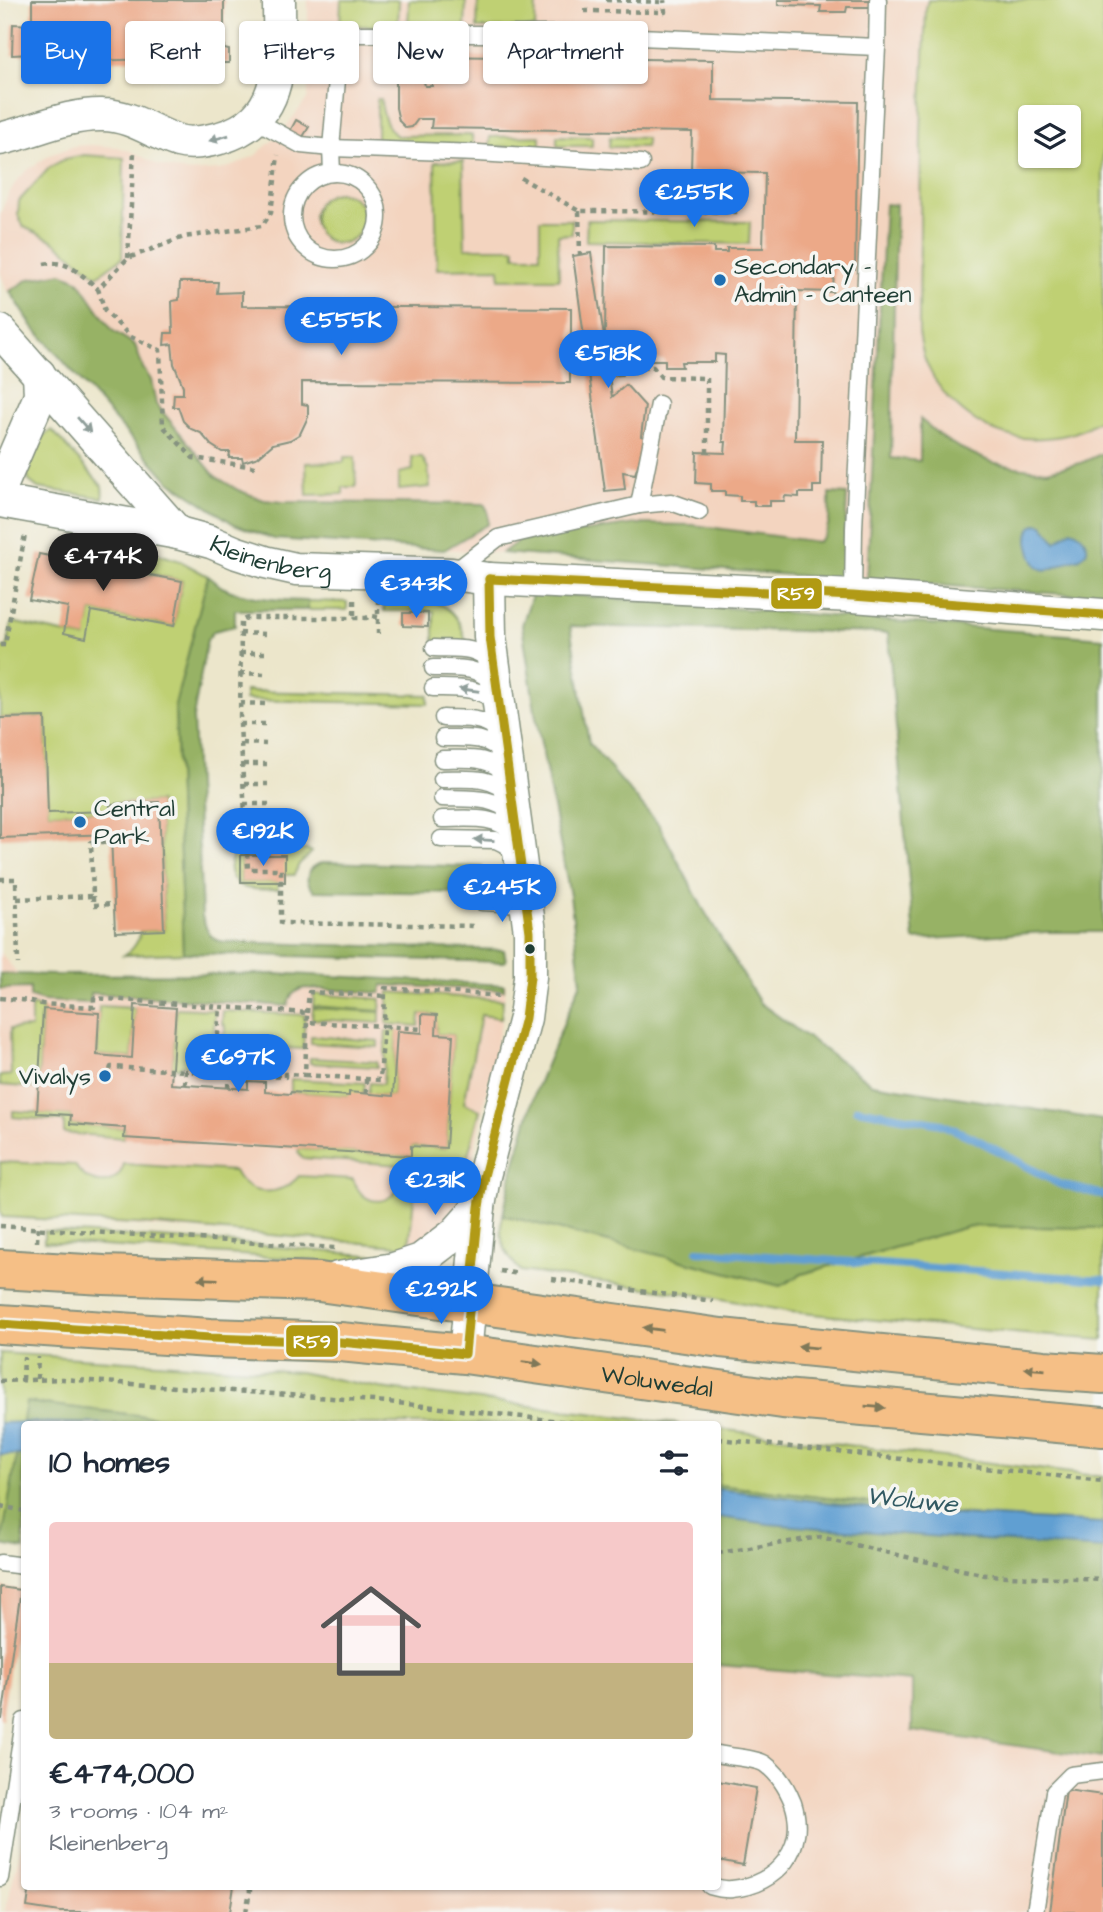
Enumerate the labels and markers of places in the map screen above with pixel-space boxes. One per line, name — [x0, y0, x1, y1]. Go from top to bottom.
pin: €255K — [645, 170, 743, 229]
place label: Secondary – Admin – Canteen — [734, 250, 912, 312]
marker: Secondary – Admin – Canteen — [712, 272, 728, 288]
pin: €555K — [292, 298, 390, 357]
pin: €518K — [559, 330, 657, 390]
pin: €474K — [54, 534, 152, 593]
pin: €343K — [367, 560, 465, 620]
place label: Central Park — [94, 792, 175, 854]
pin: €192K — [214, 808, 312, 868]
marker: Central Park — [72, 814, 88, 830]
pin: €245K — [453, 864, 551, 924]
unlabelled marker — [523, 942, 537, 956]
pin: €697K — [189, 1034, 287, 1094]
place label: Vivalys — [19, 1060, 91, 1095]
marker: Vivalys — [97, 1068, 113, 1084]
pin: €231K — [386, 1158, 484, 1217]
pin: €292K — [392, 1266, 490, 1326]

